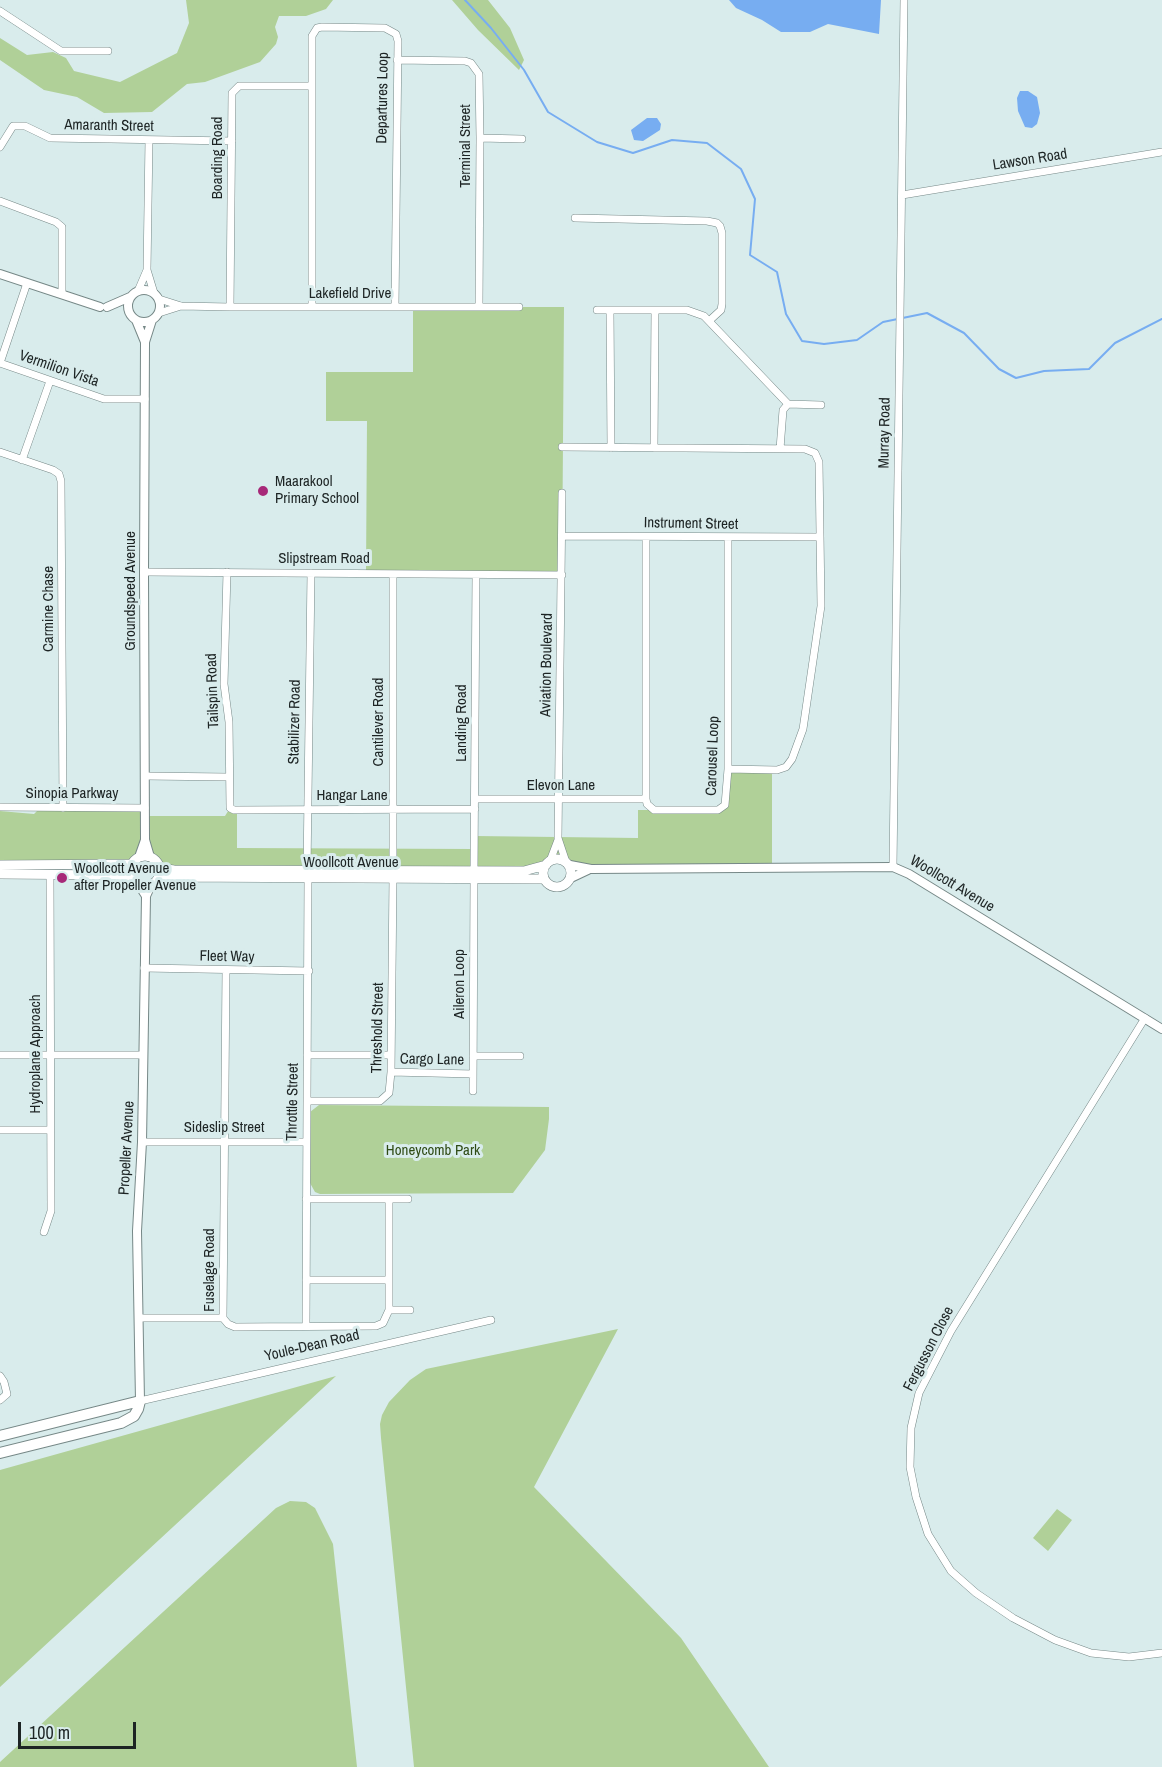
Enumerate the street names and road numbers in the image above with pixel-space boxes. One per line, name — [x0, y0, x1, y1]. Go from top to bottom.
street label: Departures Loop — [373, 52, 393, 144]
street label: Terminal Street — [457, 104, 475, 188]
street label: Amaranth Street — [64, 116, 154, 136]
street label: Boarding Road — [209, 117, 227, 199]
street label: Lawson Road — [991, 145, 1069, 175]
street label: Lakefield Drive — [309, 285, 391, 303]
street label: Vermilion Vista — [17, 347, 101, 391]
street label: Murray Road — [875, 397, 895, 469]
street label: Instrument Street — [644, 514, 738, 534]
street label: Groundspeed Avenue — [122, 531, 140, 651]
street label: Slipstream Road — [278, 550, 370, 568]
street label: Carmine Chase — [40, 566, 58, 652]
street label: Aviation Boulevard — [537, 613, 557, 717]
street label: Tailspin Road — [203, 653, 223, 729]
street label: Cantilever Road — [370, 678, 388, 766]
street label: Stabilizer Road — [285, 679, 305, 765]
street label: Landing Road — [453, 684, 471, 762]
street label: Carousel Loop — [703, 716, 723, 796]
street label: Elevon Lane — [527, 777, 595, 795]
street label: Sinopia Parkway — [26, 785, 118, 803]
street label: Hangar Lane — [316, 787, 388, 805]
street label: Woollcott Avenue — [907, 852, 997, 916]
street label: Woollcott Avenue — [303, 854, 399, 872]
street label: Fleet Way — [199, 948, 255, 966]
street label: Aileron Loop — [451, 949, 469, 1019]
street label: Threshold Street — [368, 982, 388, 1074]
street label: Hydroplane Approach — [27, 995, 45, 1113]
street label: Cargo Lane — [400, 1050, 464, 1070]
street label: Throttle Street — [283, 1063, 303, 1141]
street label: Propeller Avenue — [116, 1101, 138, 1195]
street label: Sideslip Street — [184, 1119, 264, 1137]
street label: Fuselage Road — [201, 1228, 219, 1312]
street label: Fergusson Close — [900, 1304, 958, 1394]
street label: Youle-Dean Road — [263, 1326, 361, 1366]

